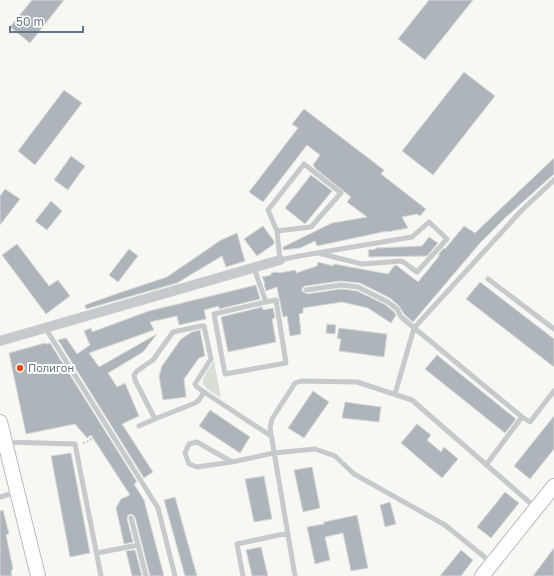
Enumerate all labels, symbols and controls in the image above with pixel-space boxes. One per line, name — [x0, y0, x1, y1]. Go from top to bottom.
scale bar — [10, 8, 83, 34]
text: 50 m — [16, 14, 44, 29]
place label: Полигон — [28, 361, 74, 374]
marker: Полигон — [15, 363, 25, 373]

